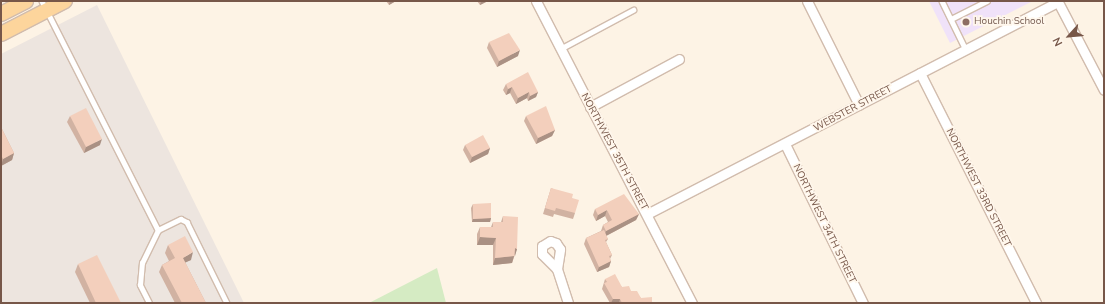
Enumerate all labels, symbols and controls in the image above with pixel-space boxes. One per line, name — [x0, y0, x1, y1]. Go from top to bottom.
place label: Houchin School — [974, 16, 1044, 28]
north arrow — [1049, 16, 1089, 56]
marker: Houchin School — [961, 17, 971, 27]
text: N — [1049, 35, 1066, 49]
street label: WEBSTER STREET — [812, 83, 894, 135]
street label: NORTHWEST 35TH STREET — [578, 91, 650, 213]
street label: NORTHWEST 33RD STREET — [943, 127, 1013, 249]
street label: NORTHWEST 34TH STREET — [790, 163, 858, 285]

